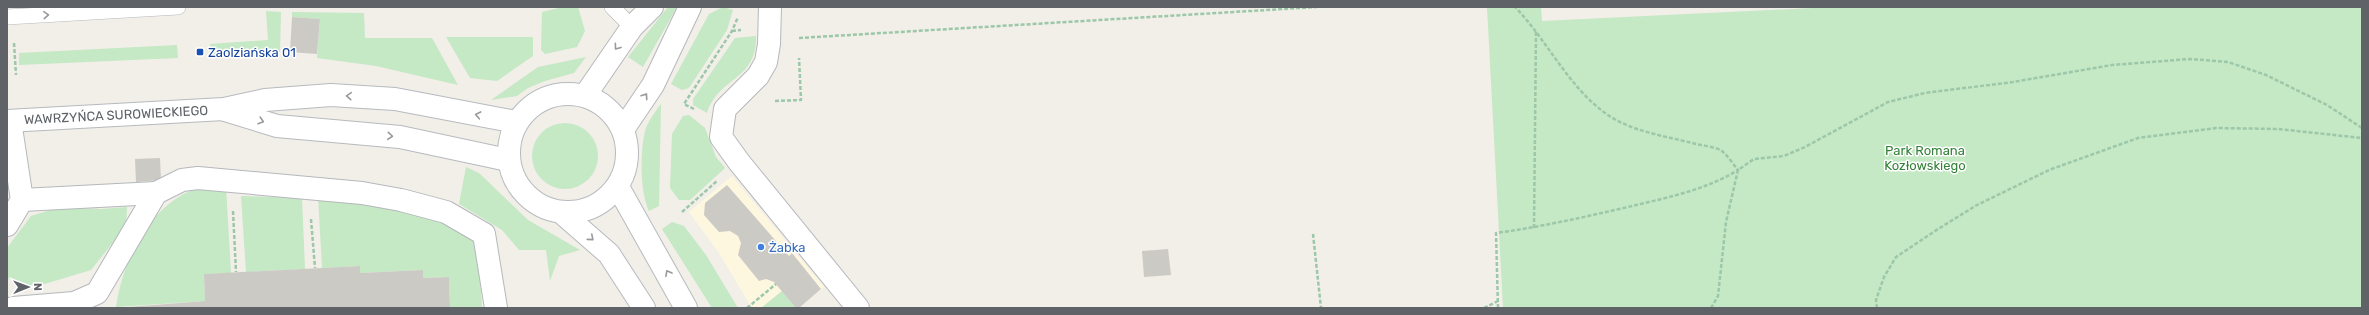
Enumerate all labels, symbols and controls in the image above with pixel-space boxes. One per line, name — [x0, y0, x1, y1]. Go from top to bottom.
one-way arrow — [43, 10, 49, 19]
one-way arrow — [615, 43, 622, 50]
place label: Zaolziańska 01 — [208, 45, 296, 60]
marker: Zaolziańska 01 — [195, 47, 205, 57]
one-way arrow — [346, 92, 352, 101]
one-way arrow — [640, 93, 648, 100]
street label: WAWRZYŃCA SUROWIECKIEGO — [24, 103, 209, 127]
one-way arrow — [475, 111, 481, 119]
one-way arrow — [258, 116, 265, 125]
one-way arrow — [387, 132, 393, 141]
park label: Park Romana Kozłowskiego — [1884, 143, 1966, 174]
one-way arrow — [587, 234, 594, 241]
place label: Żabka — [769, 240, 805, 255]
marker: Żabka — [756, 242, 766, 252]
north arrow — [8, 267, 48, 307]
one-way arrow — [665, 270, 673, 278]
text: N — [31, 283, 44, 291]

